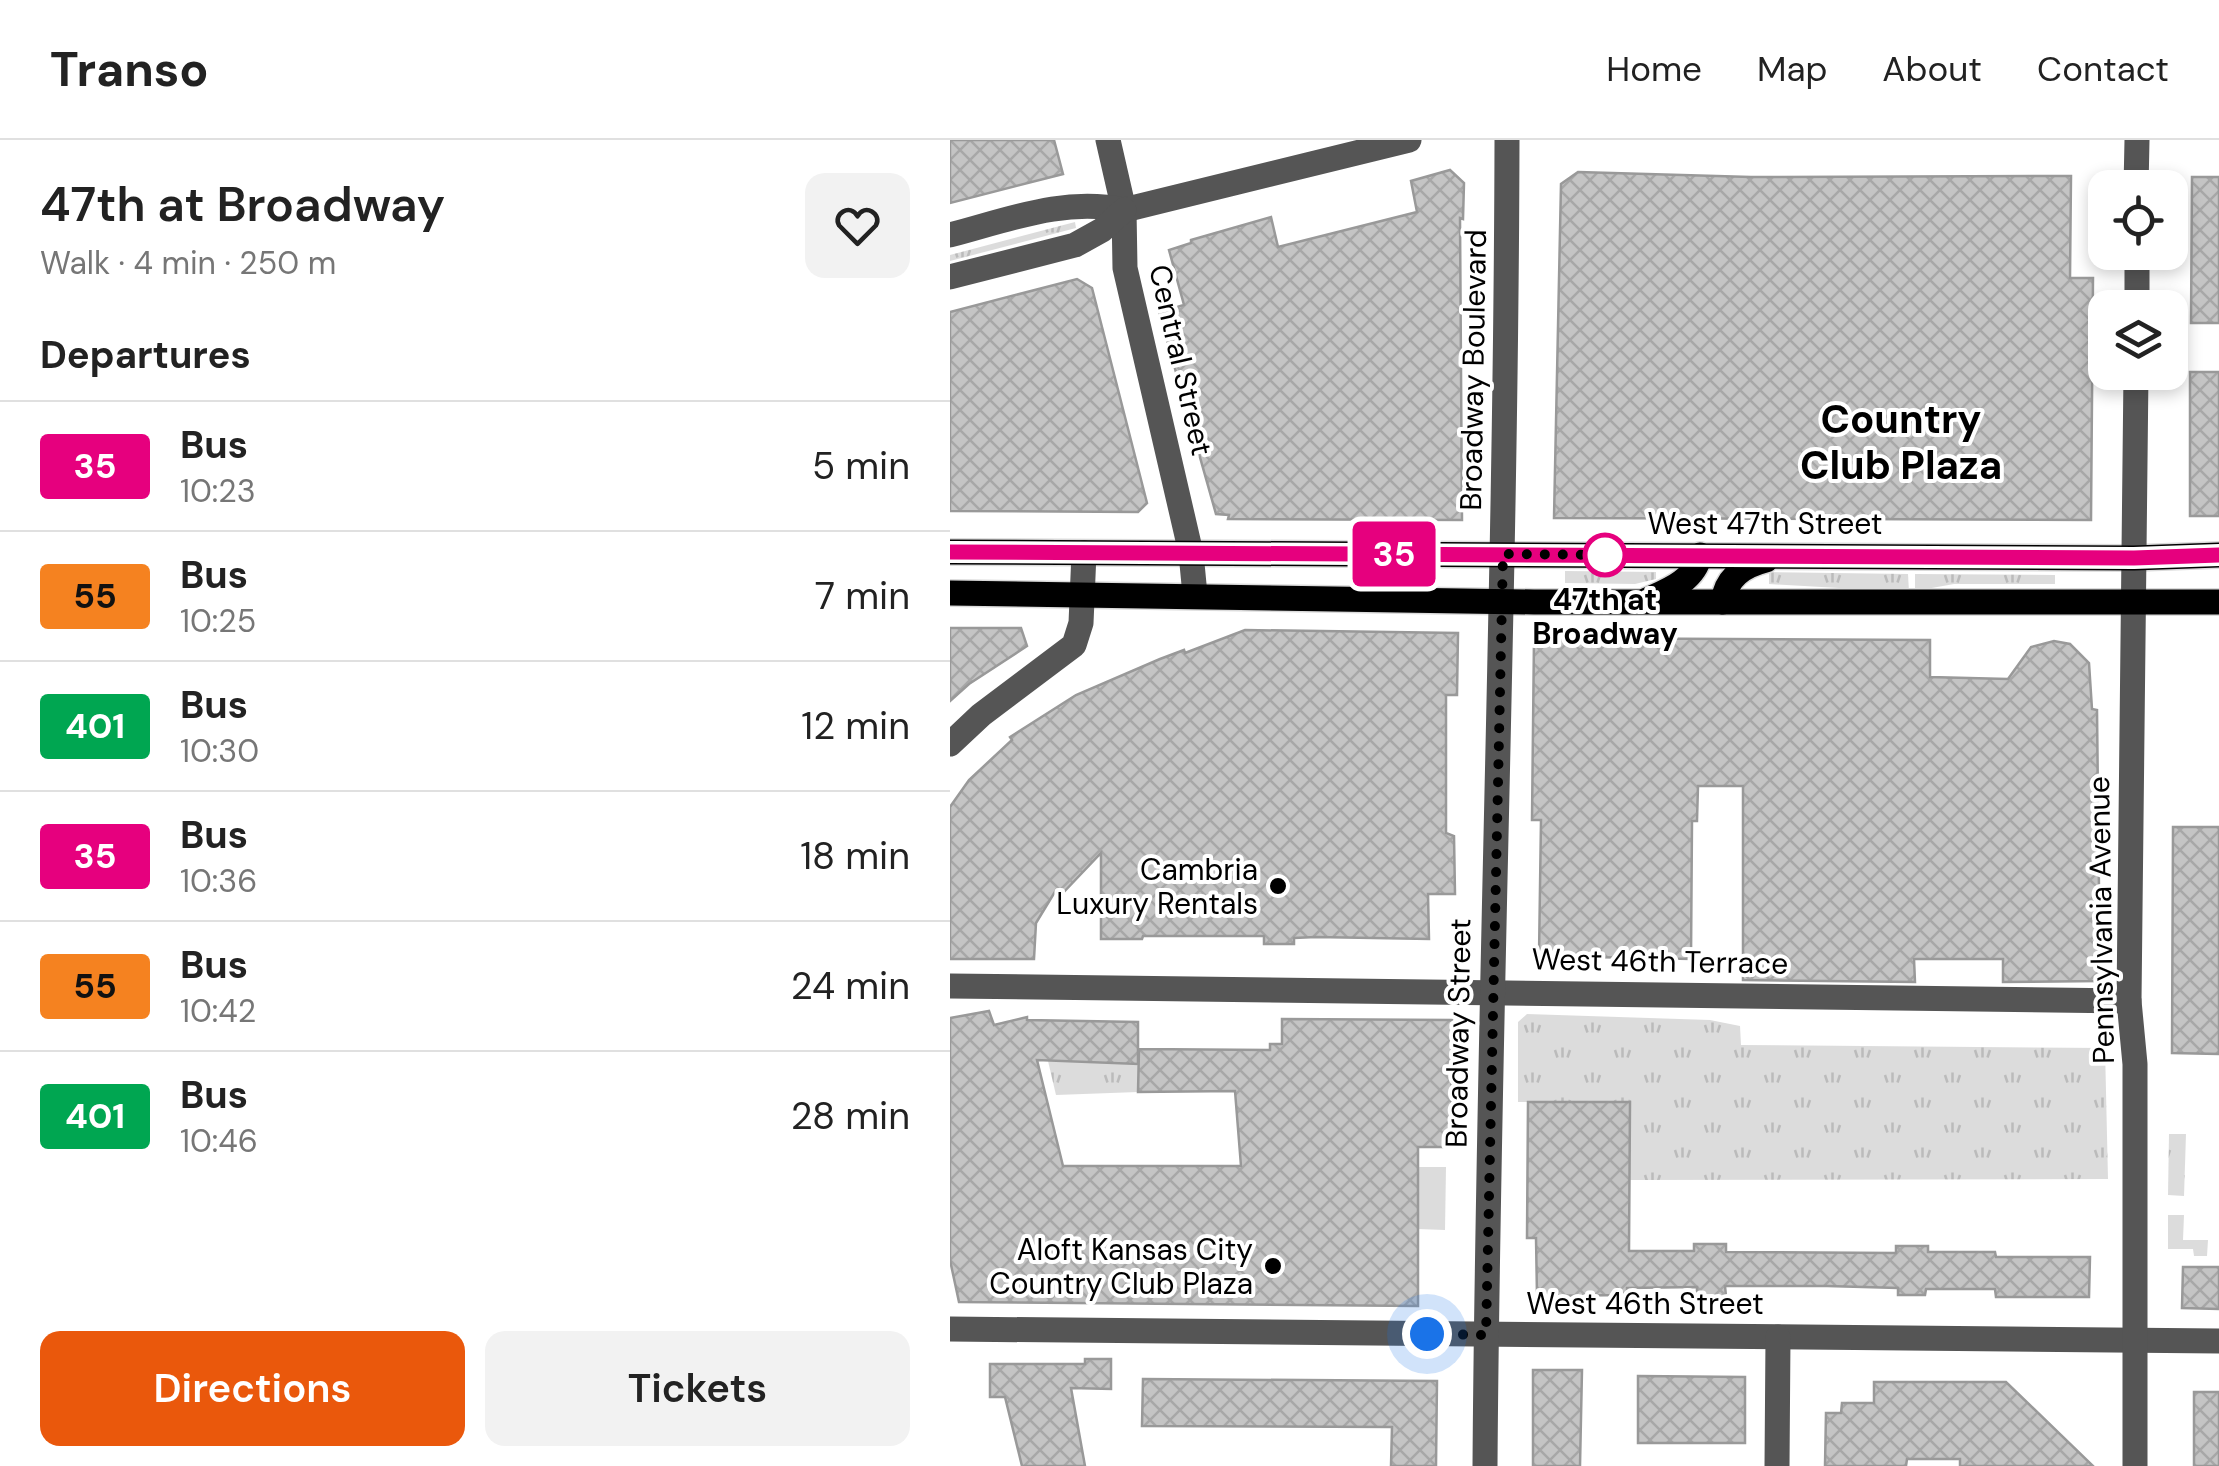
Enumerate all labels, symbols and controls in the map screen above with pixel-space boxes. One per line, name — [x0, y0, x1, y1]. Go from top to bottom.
text: Transo — [50, 38, 209, 101]
text: Home — [1606, 46, 1702, 92]
text: Map — [1757, 46, 1827, 92]
text: About — [1882, 46, 1982, 92]
text: Contact — [2037, 46, 2169, 92]
map controls — [2088, 170, 2188, 390]
button: locate — [2088, 170, 2188, 270]
text: 47th at Broadway — [40, 173, 445, 236]
button: heart — [805, 173, 910, 278]
street label: Broadway Boulevard — [1451, 229, 1495, 511]
text: Walk · 4 min · 250 m — [40, 242, 336, 284]
street label: Central Street — [1140, 261, 1222, 459]
button: layers — [2088, 290, 2188, 390]
text: Departures — [40, 330, 251, 380]
district label: Country Club Plaza — [1800, 393, 2002, 491]
text: Bus — [180, 420, 248, 470]
text: 5 min — [812, 441, 910, 491]
text: 35 — [74, 443, 116, 489]
text: 10:23 — [180, 470, 256, 512]
street label: West 47th Street — [1648, 504, 1882, 543]
line badge: 35 — [1349, 522, 1439, 586]
text: 35 — [1373, 531, 1415, 577]
marker: 47th at Broadway — [1584, 534, 1626, 576]
text: Bus — [180, 550, 248, 600]
text: 7 min — [815, 571, 910, 621]
text: 55 — [73, 573, 117, 619]
place label: 47th at Broadway — [1532, 580, 1678, 653]
text: 10:25 — [180, 600, 256, 642]
text: Bus — [180, 680, 248, 730]
text: 12 min — [801, 701, 910, 751]
text: 401 — [65, 703, 125, 749]
text: 10:30 — [180, 730, 259, 772]
street label: Pennsylvania Avenue — [2079, 776, 2123, 1064]
text: Bus — [180, 810, 248, 860]
text: 18 min — [800, 831, 910, 881]
text: 35 — [74, 833, 116, 879]
place label: Cambria Luxury Rentals — [1056, 850, 1258, 923]
text: 10:36 — [180, 860, 257, 902]
marker: Cambria Luxury Rentals — [1267, 875, 1289, 897]
street label: Broadway Street — [1437, 918, 1479, 1148]
street label: West 46th Terrace — [1531, 939, 1789, 983]
text: Bus — [180, 940, 248, 990]
text: 24 min — [791, 961, 910, 1011]
text: 55 — [73, 963, 117, 1009]
text: 10:42 — [180, 990, 256, 1032]
text: Bus — [180, 1070, 248, 1120]
text: 28 min — [791, 1091, 910, 1141]
text: 401 — [65, 1093, 125, 1139]
text: 10:46 — [180, 1120, 258, 1162]
place label: Aloft Kansas City Country Club Plaza — [989, 1230, 1253, 1303]
marker: Aloft Kansas City Country Club Plaza — [1262, 1255, 1284, 1277]
street label: West 46th Street — [1526, 1284, 1764, 1323]
your location — [1402, 1309, 1452, 1359]
button: Directions — [40, 1331, 465, 1446]
button: Tickets — [485, 1331, 910, 1446]

